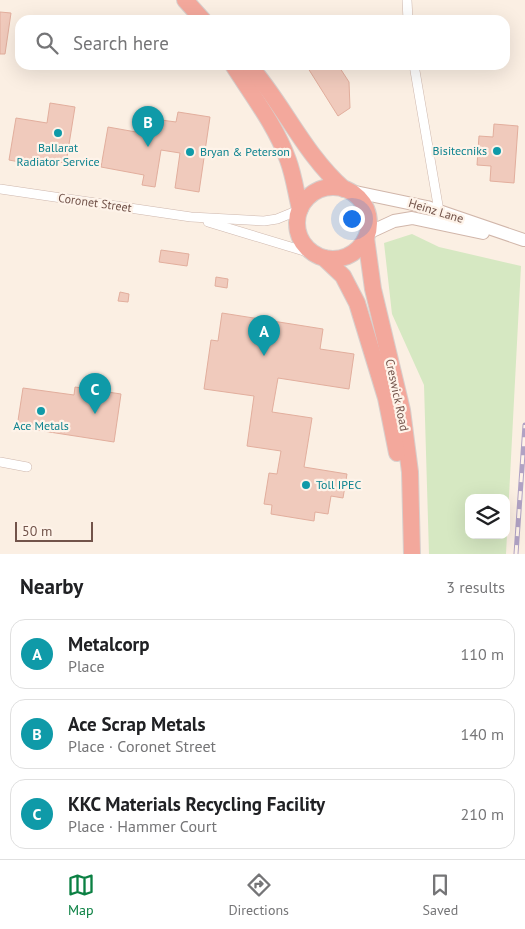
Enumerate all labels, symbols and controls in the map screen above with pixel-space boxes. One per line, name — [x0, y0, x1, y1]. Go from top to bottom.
search box — [15, 15, 510, 70]
icon: search — [33, 29, 61, 57]
text: Search here — [73, 31, 169, 55]
pin: B — [132, 106, 164, 147]
marker: Ballarat Radiator Service — [52, 127, 64, 139]
place label: Ballarat Radiator Service — [16, 140, 100, 169]
place label: Bisitecniks — [433, 143, 487, 158]
place label: Bryan & Peterson — [200, 144, 290, 159]
marker: Bisitecniks — [491, 145, 503, 157]
marker: Bryan & Peterson — [184, 146, 196, 158]
street label: Coronet Street — [57, 190, 133, 215]
street label: Heinz Lane — [407, 195, 465, 226]
your location — [339, 206, 365, 232]
pin: A — [248, 315, 280, 356]
street label: Creswick Road — [383, 357, 412, 432]
pin: C — [79, 373, 111, 414]
marker: Ace Metals — [35, 405, 47, 417]
place label: Ace Metals — [13, 418, 69, 433]
place label: Toll IPEC — [316, 477, 361, 492]
marker: Toll IPEC — [300, 479, 312, 491]
map controls — [465, 494, 510, 539]
button: layers — [465, 494, 510, 539]
scale bar — [15, 519, 92, 542]
text: 50 m — [22, 522, 52, 540]
text: Nearby — [20, 573, 83, 600]
text: 3 results — [446, 577, 505, 597]
text: Metalcorp — [68, 632, 150, 656]
text: A — [32, 644, 42, 664]
text: 110 m — [461, 644, 504, 664]
text: Place — [68, 656, 105, 676]
text: Ace Scrap Metals — [68, 712, 205, 736]
text: B — [32, 724, 42, 744]
text: 140 m — [461, 724, 504, 744]
text: Place · Coronet Street — [68, 736, 216, 756]
text: KKC Materials Recycling Facility — [68, 792, 325, 816]
text: C — [33, 804, 41, 824]
text: 210 m — [461, 804, 504, 824]
text: Place · Hammer Court — [68, 816, 217, 836]
tab: Map — [67, 871, 95, 919]
tab: Directions — [228, 871, 289, 919]
tab: Saved — [423, 871, 458, 919]

